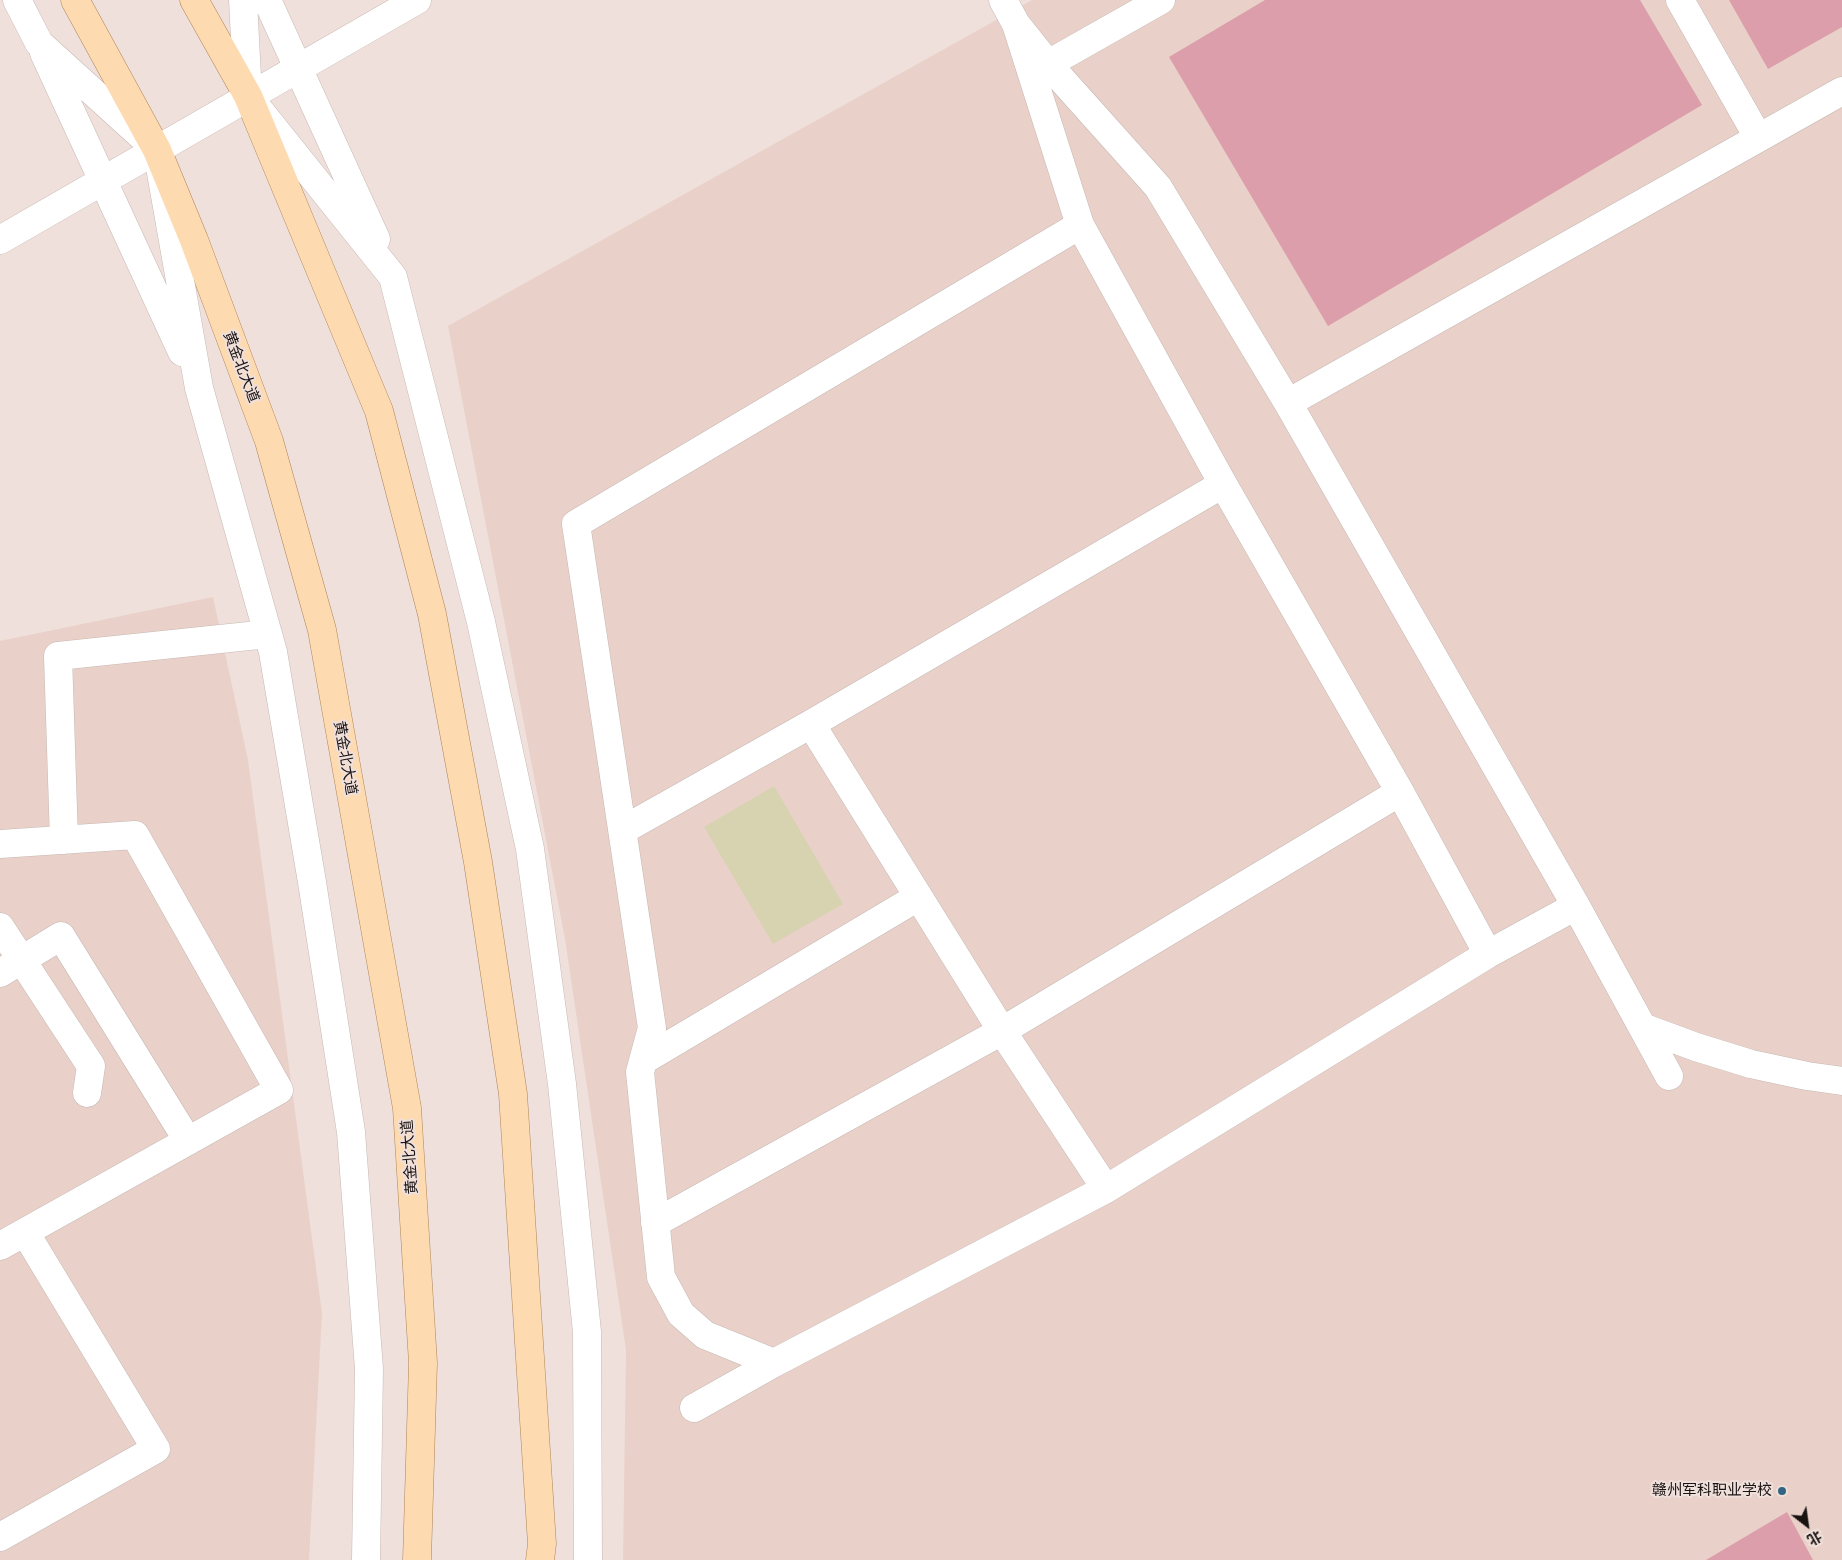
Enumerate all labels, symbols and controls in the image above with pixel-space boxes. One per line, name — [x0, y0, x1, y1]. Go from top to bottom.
street label: 黄金北大道 — [219, 329, 263, 405]
street label: 黄金北大道 — [330, 720, 360, 796]
street label: 黄金北大道 — [398, 1119, 422, 1195]
place label: 赣州军科职业学校 — [1652, 1482, 1772, 1500]
marker: 赣州军科职业学校 — [1776, 1485, 1788, 1497]
north arrow — [1782, 1500, 1832, 1550]
text: 北 — [1804, 1528, 1825, 1548]

